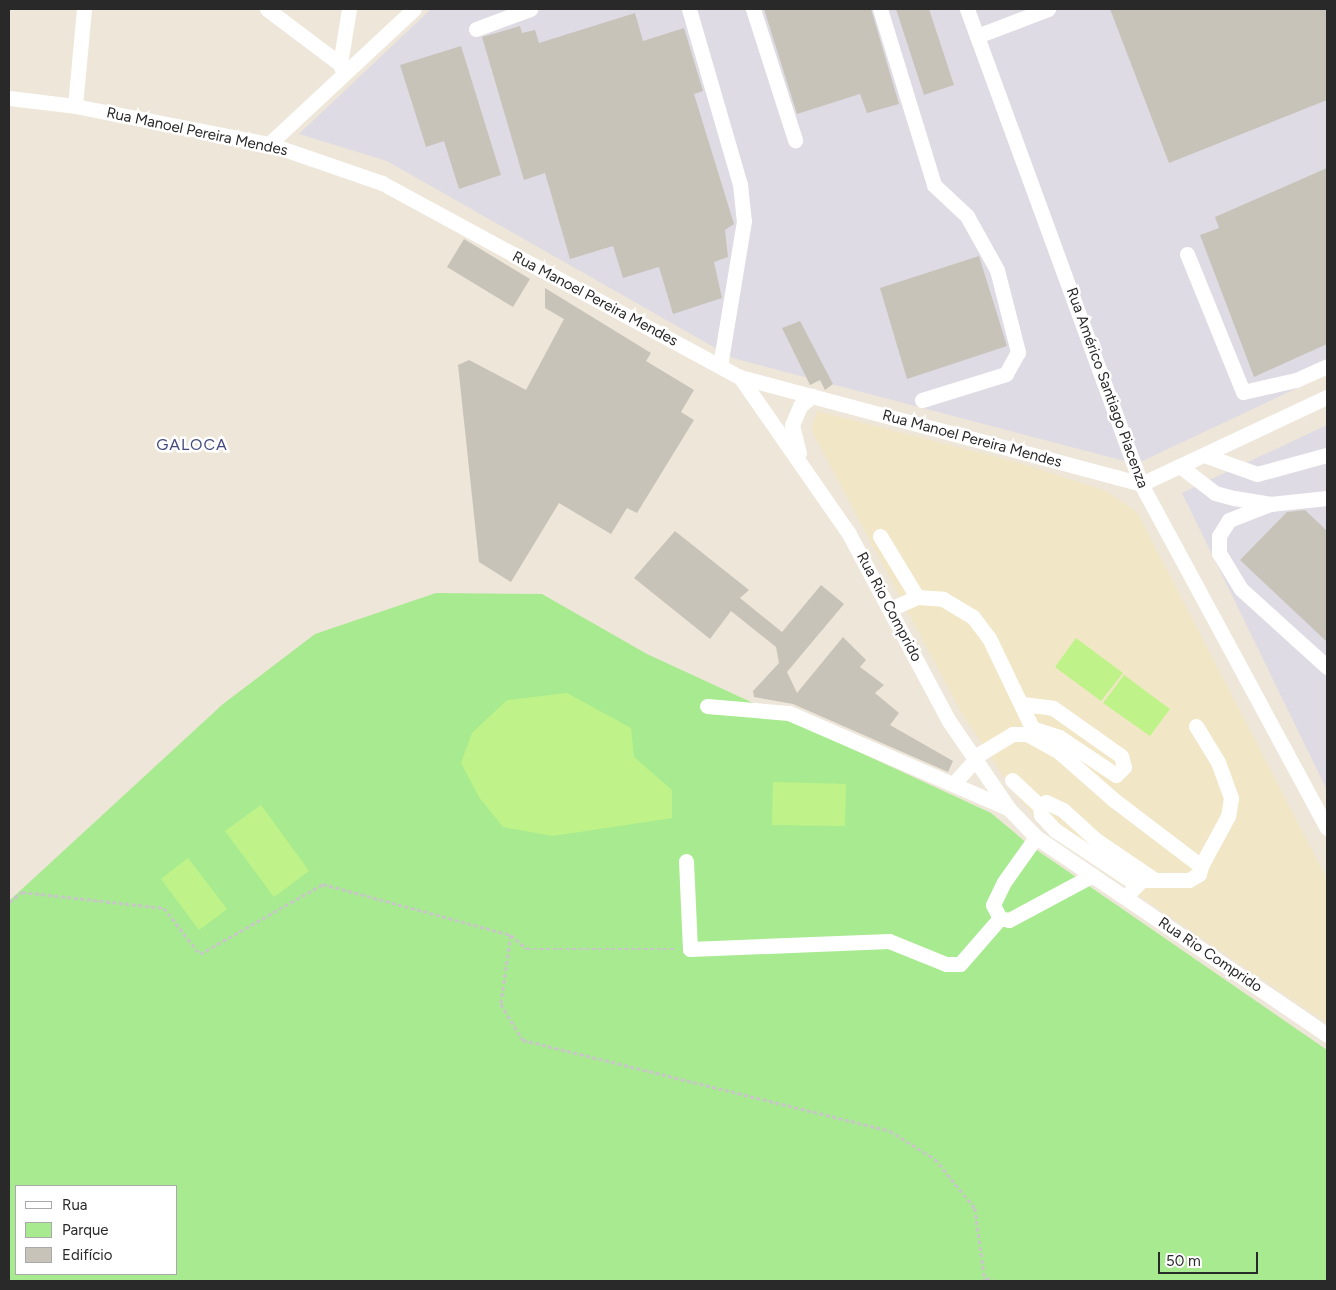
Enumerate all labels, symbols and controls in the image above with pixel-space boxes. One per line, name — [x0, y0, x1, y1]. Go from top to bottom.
street label: Rua Manoel Pereira Mendes — [105, 104, 289, 160]
street label: Rua Manoel Pereira Mendes — [509, 248, 681, 350]
street label: Rua Américo Santiago Piacenza — [1062, 285, 1152, 491]
street label: Rua Manoel Pereira Mendes — [880, 406, 1064, 472]
district label: GALOCA — [155, 435, 229, 455]
street label: Rua Rio Comprido — [853, 549, 925, 665]
street label: Rua Rio Comprido — [1155, 914, 1265, 996]
legend — [15, 1185, 178, 1275]
text: Rua — [62, 1196, 87, 1214]
text: Parque — [62, 1221, 109, 1239]
scale bar — [1161, 1242, 1261, 1274]
text: Edifício — [62, 1246, 112, 1264]
text: 50 m — [1166, 1252, 1201, 1270]

